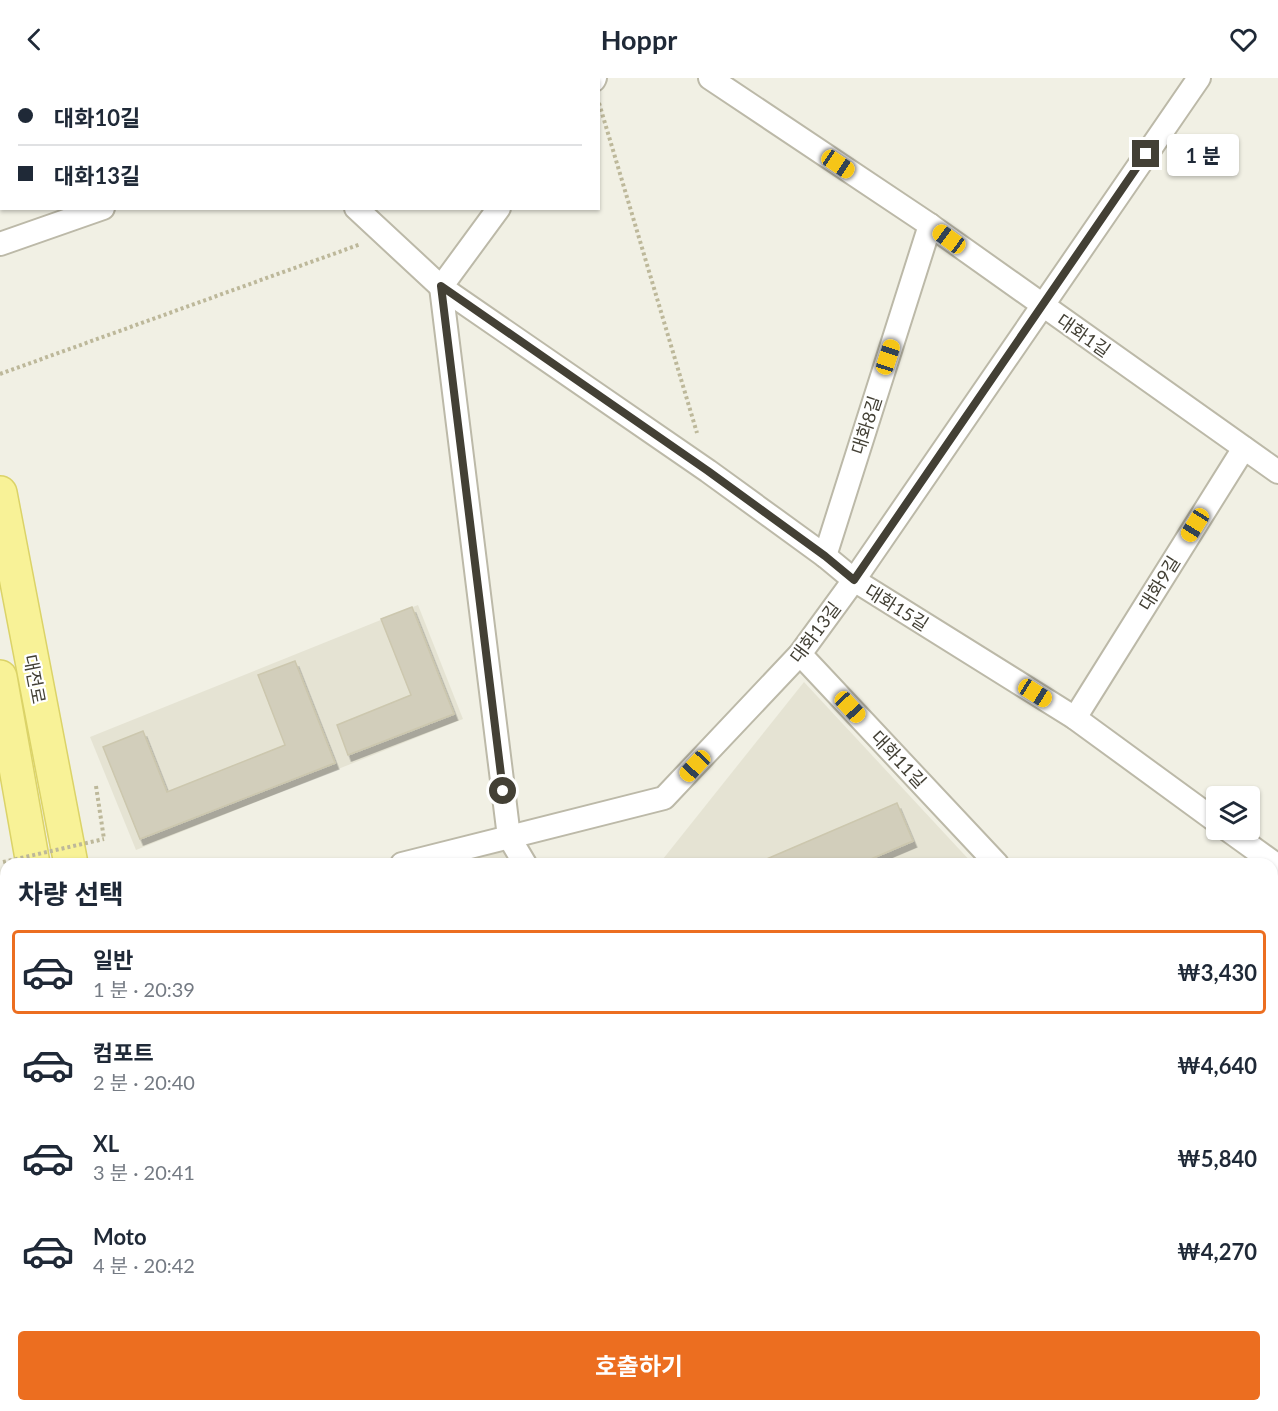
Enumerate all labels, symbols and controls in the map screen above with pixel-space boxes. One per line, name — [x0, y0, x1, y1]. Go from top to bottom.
icon: back — [18, 23, 51, 56]
text: Hoppr — [601, 23, 677, 56]
icon: heart — [1227, 23, 1260, 56]
text: 대화10길 — [54, 104, 140, 131]
callout: 1 분 — [1167, 133, 1239, 175]
route end — [1132, 140, 1159, 167]
text: 1 분 — [1186, 143, 1220, 167]
car — [818, 146, 858, 182]
text: 대화13길 — [54, 162, 140, 189]
car — [929, 221, 969, 257]
street label: 대화1길 — [1053, 309, 1115, 361]
car — [874, 337, 902, 377]
street label: 대화8길 — [846, 393, 886, 457]
car — [1178, 505, 1212, 545]
street label: 대화9길 — [1134, 552, 1184, 614]
street label: 대화15길 — [861, 579, 933, 635]
street label: 대화13길 — [785, 597, 845, 667]
street label: 대전로 — [19, 653, 51, 705]
car — [1015, 676, 1055, 710]
car — [831, 688, 869, 726]
street label: 대화11길 — [867, 726, 931, 792]
car — [676, 747, 714, 785]
route start — [489, 777, 516, 804]
map controls — [1206, 786, 1260, 840]
button: layers — [1206, 786, 1260, 840]
text: 차량 선택 — [18, 877, 124, 910]
icon: car — [21, 945, 75, 999]
text: 일반 — [93, 946, 133, 973]
text: ₩3,430 — [1177, 959, 1257, 986]
text: 1 분 · 20:39 — [93, 977, 195, 1001]
icon: car — [21, 1038, 75, 1092]
text: 컴포트 — [93, 1039, 154, 1066]
text: ₩4,640 — [1177, 1052, 1257, 1079]
text: 2 분 · 20:40 — [93, 1070, 195, 1094]
text: XL — [93, 1130, 119, 1157]
icon: car — [21, 1131, 75, 1185]
text: ₩5,840 — [1177, 1145, 1257, 1172]
text: 3 분 · 20:41 — [93, 1160, 195, 1184]
text: Moto — [93, 1223, 147, 1250]
icon: car — [21, 1224, 75, 1278]
text: ₩4,270 — [1177, 1238, 1257, 1265]
text: 4 분 · 20:42 — [93, 1253, 195, 1277]
button: 호출하기 — [18, 1331, 1260, 1400]

